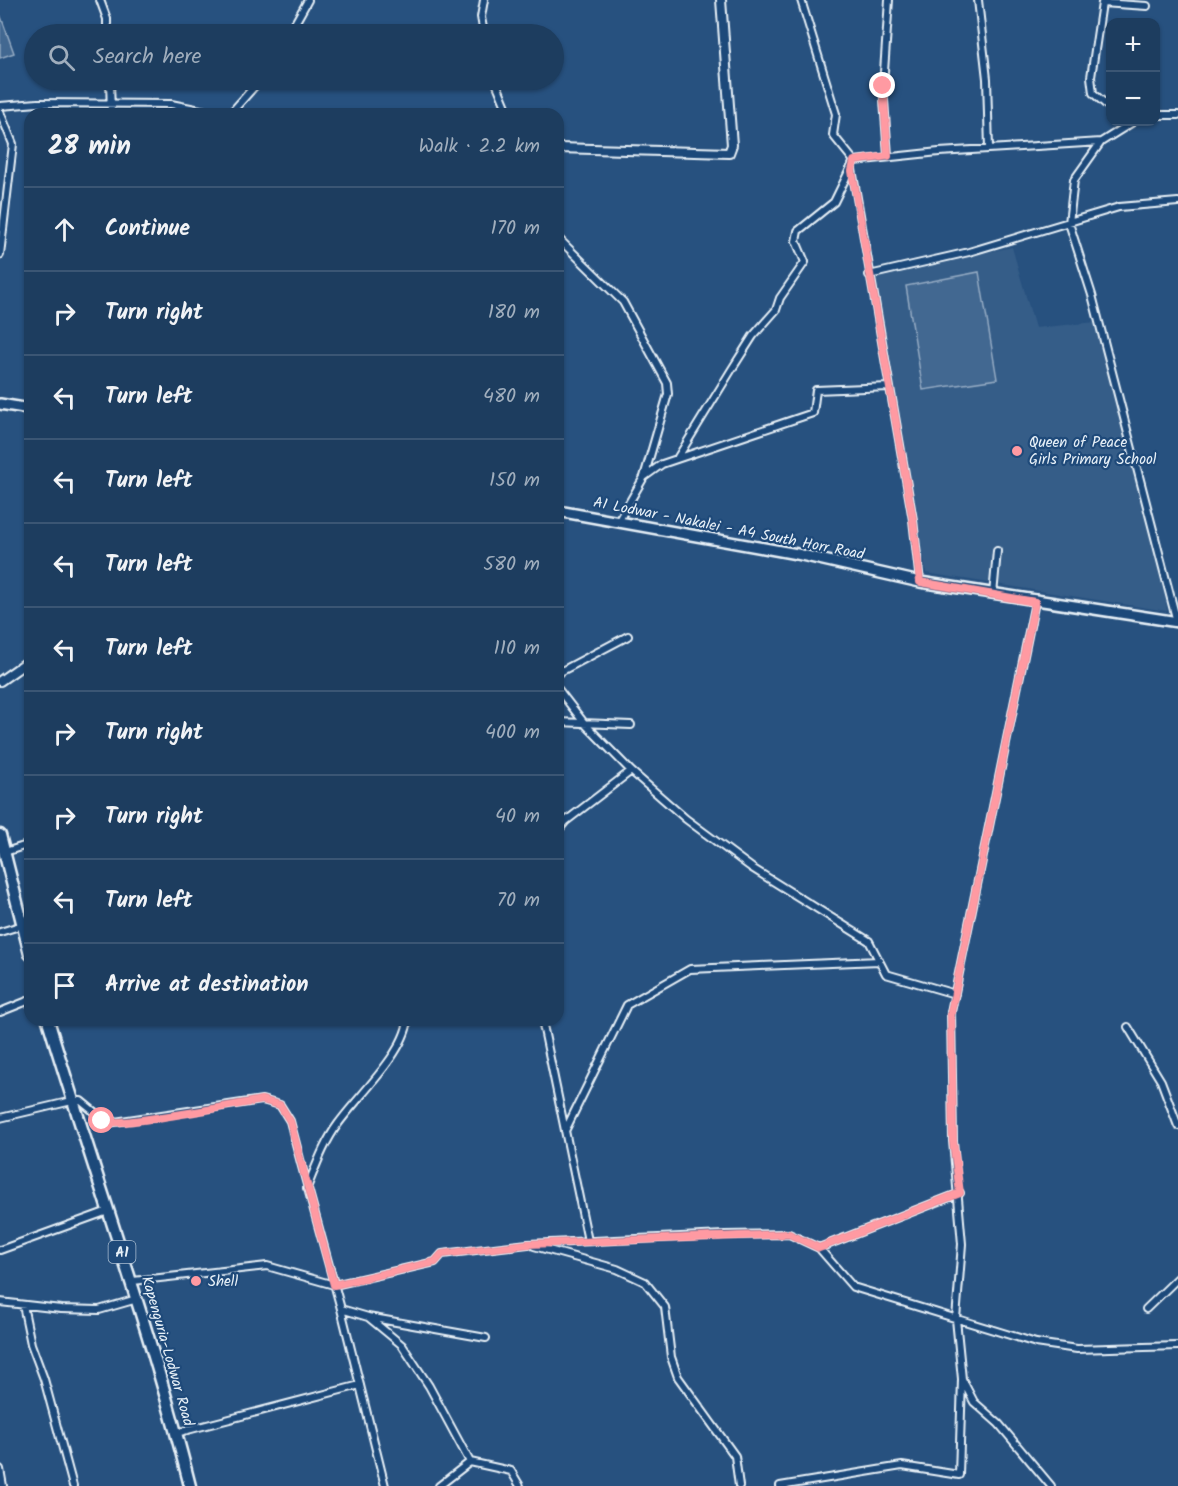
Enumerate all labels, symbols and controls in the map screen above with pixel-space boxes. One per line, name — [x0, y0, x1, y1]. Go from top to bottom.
map controls — [1106, 18, 1160, 126]
button: + — [1106, 18, 1160, 72]
search box — [24, 24, 564, 90]
text: Search here — [93, 40, 201, 75]
icon: search — [45, 41, 78, 74]
route end — [869, 72, 895, 98]
button: − — [1106, 72, 1160, 126]
text: 28 min — [48, 126, 131, 168]
text: Walk · 2.2 km — [419, 131, 540, 163]
text: Continue — [105, 212, 190, 247]
icon: ahead — [48, 213, 81, 246]
text: 170 m — [491, 213, 540, 245]
text: Turn right — [105, 296, 203, 331]
icon: right — [48, 297, 81, 330]
text: 180 m — [488, 297, 540, 329]
text: Turn left — [105, 380, 192, 415]
icon: left — [48, 381, 81, 414]
text: 480 m — [483, 381, 540, 413]
place label: Queen of Peace Girls Primary School — [1029, 431, 1157, 472]
marker: Queen of Peace Girls Primary School — [1010, 444, 1024, 458]
text: Turn left — [105, 464, 192, 499]
icon: left — [48, 465, 81, 498]
text: 150 m — [489, 465, 540, 497]
street label: A1 Lodwar - Nakalei - A4 South Horr Road — [591, 491, 867, 567]
text: Turn left — [105, 548, 192, 583]
icon: left — [48, 549, 81, 582]
text: 580 m — [483, 549, 540, 581]
text: Turn left — [105, 632, 192, 667]
icon: left — [48, 633, 81, 666]
text: 110 m — [494, 633, 540, 665]
text: Turn right — [105, 716, 203, 751]
icon: right — [48, 717, 81, 750]
text: 400 m — [485, 717, 540, 749]
text: Turn right — [105, 800, 203, 835]
icon: right — [48, 801, 81, 834]
text: 40 m — [495, 801, 540, 833]
text: Turn left — [105, 884, 192, 919]
icon: left — [48, 885, 81, 918]
text: 70 m — [497, 885, 540, 917]
text: Arrive at destination — [105, 968, 308, 1003]
icon: arrive — [48, 969, 81, 1002]
route start — [88, 1107, 114, 1133]
road number: A1 — [108, 1241, 136, 1263]
place label: Shell — [208, 1270, 238, 1294]
street label: Kapenguria-Lodwar Road — [134, 1273, 200, 1430]
marker: Shell — [189, 1274, 203, 1288]

